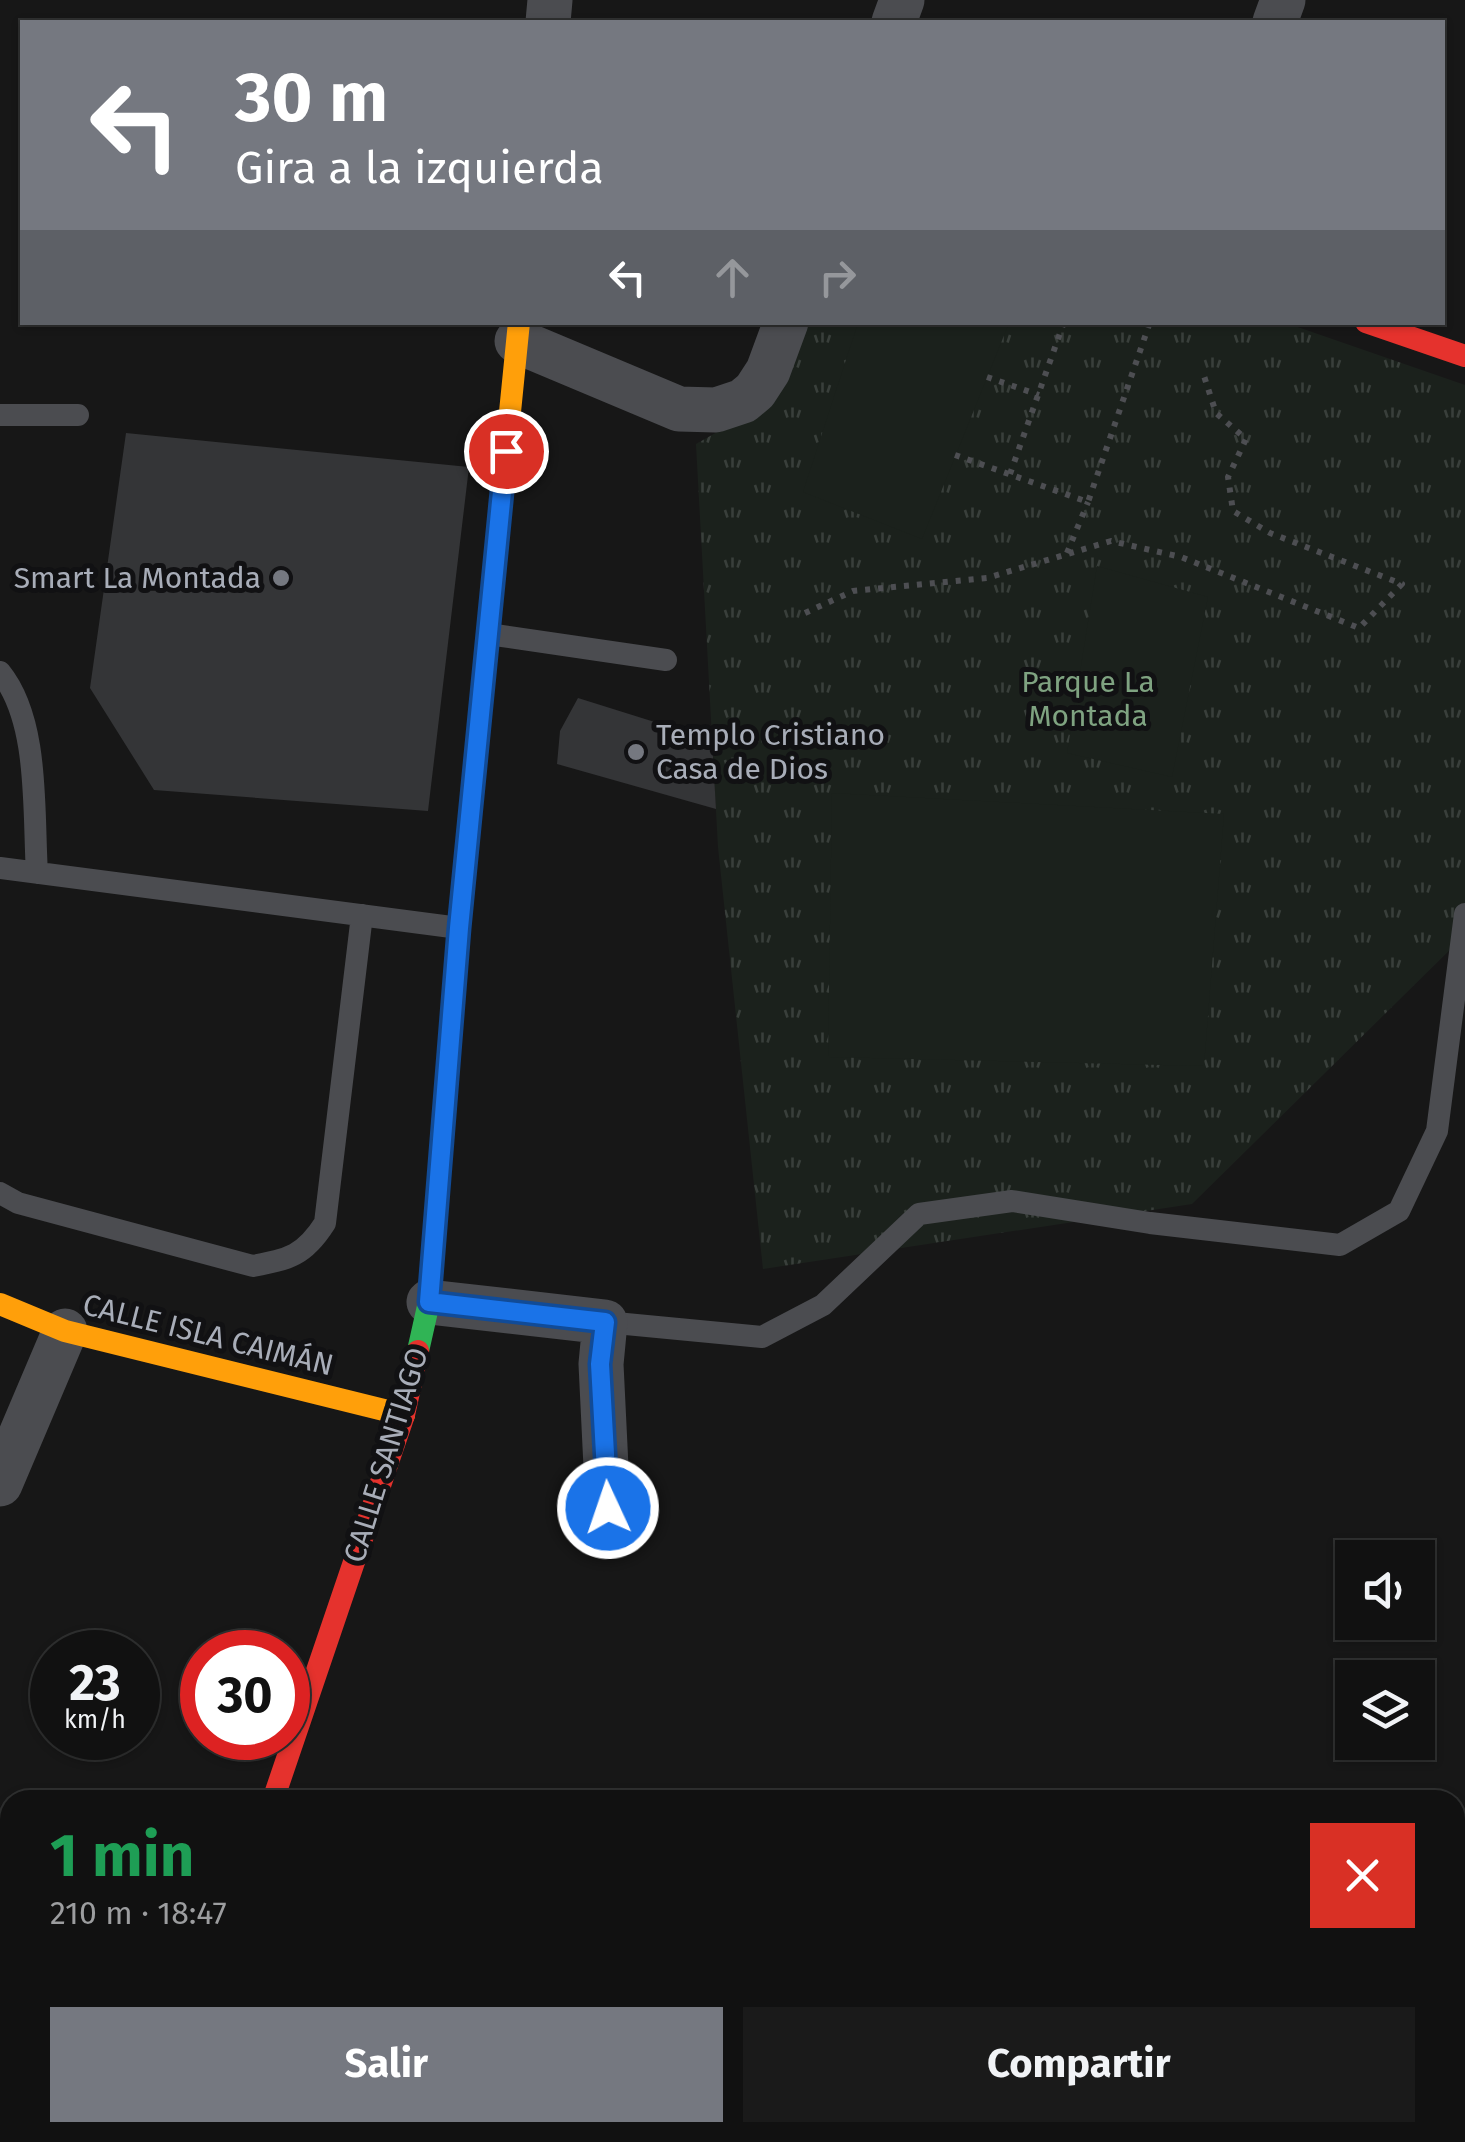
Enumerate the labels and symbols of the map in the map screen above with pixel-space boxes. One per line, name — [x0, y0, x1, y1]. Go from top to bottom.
pin — [464, 409, 549, 494]
place label: Smart La Montada — [14, 560, 261, 596]
marker: Smart La Montada — [270, 567, 292, 589]
park label: Parque La Montada — [1021, 664, 1155, 734]
place label: Templo Cristiano Casa de Dios — [656, 717, 885, 787]
marker: Templo Cristiano Casa de Dios — [625, 741, 647, 763]
street label: CALLE ISLA CAIMÁN — [79, 1286, 337, 1384]
street label: CALLE SANTIAGO — [336, 1343, 436, 1567]
position arrow — [556, 1456, 660, 1560]
speed limit sign: 30 — [180, 1630, 310, 1760]

